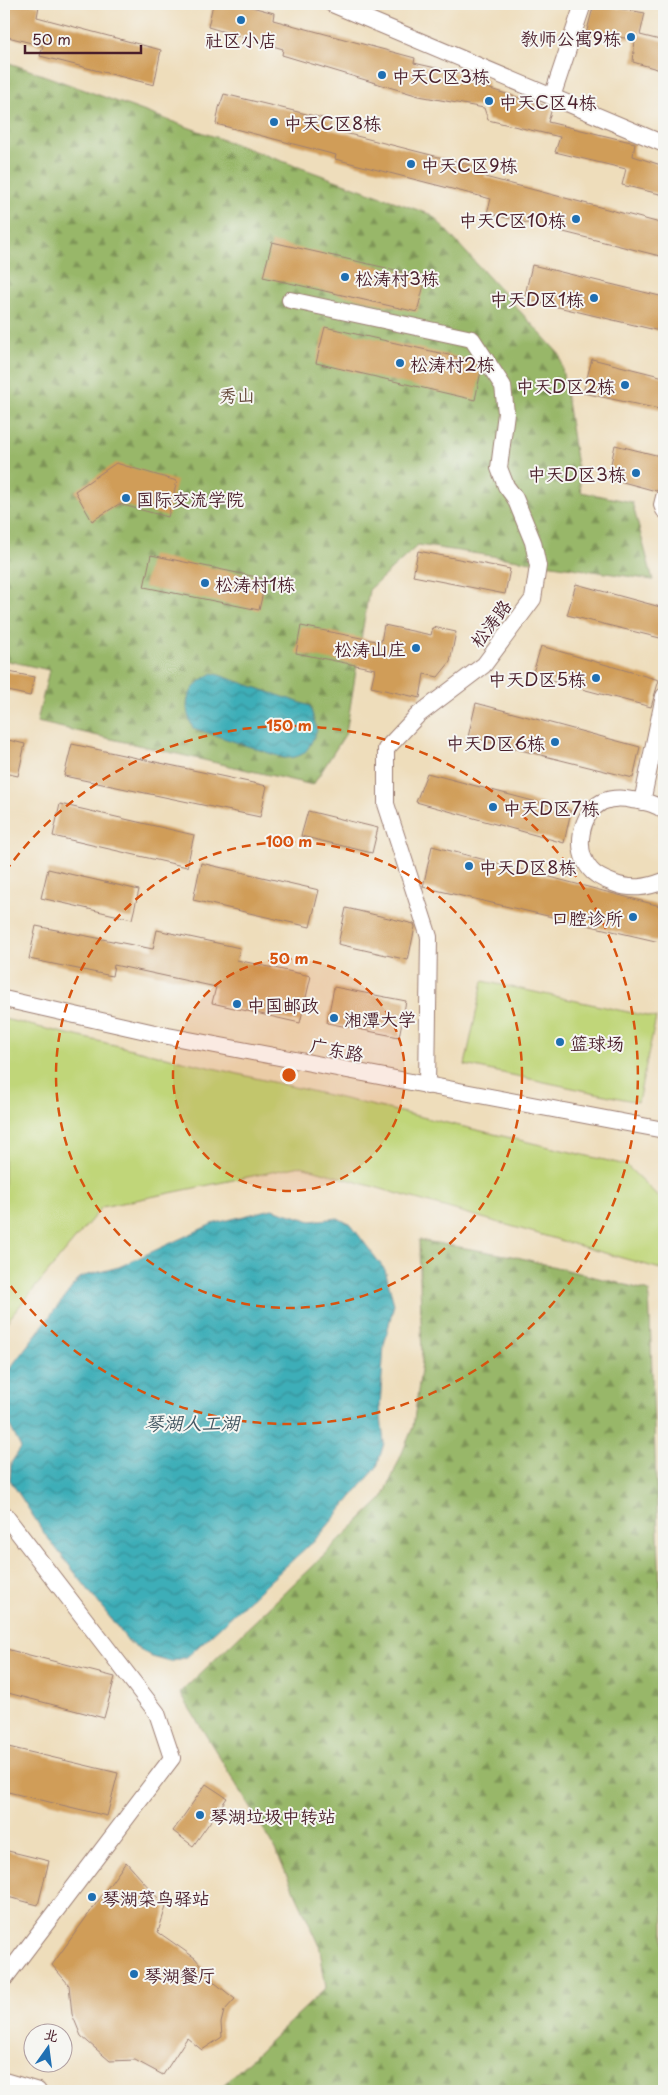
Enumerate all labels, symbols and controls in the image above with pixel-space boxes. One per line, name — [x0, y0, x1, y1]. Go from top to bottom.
marker: 社区小店 — [235, 14, 247, 26]
scale bar — [25, 22, 141, 54]
place label: 教师公寓9栋 — [520, 24, 621, 51]
place label: 社区小店 — [205, 26, 277, 53]
text: 50 m — [32, 27, 71, 50]
marker: 教师公寓9栋 — [625, 31, 637, 43]
place label: 中天C区3栋 — [392, 62, 490, 89]
marker: 中天C区3栋 — [376, 69, 388, 81]
place label: 中天C区4栋 — [499, 88, 597, 115]
marker: 中天C区4栋 — [483, 95, 495, 107]
place label: 中天C区8栋 — [284, 109, 381, 136]
marker: 中天C区8栋 — [268, 116, 280, 128]
place label: 中天C区9栋 — [421, 151, 517, 178]
marker: 中天C区9栋 — [405, 158, 417, 170]
place label: 中天C区10栋 — [459, 206, 566, 233]
marker: 中天C区10栋 — [570, 213, 582, 225]
place label: 松涛村3栋 — [355, 264, 439, 291]
marker: 松涛村3栋 — [339, 271, 351, 283]
place label: 中天D区1栋 — [490, 285, 584, 312]
marker: 中天D区1栋 — [588, 292, 600, 304]
place label: 松涛村2栋 — [410, 350, 495, 377]
marker: 松涛村2栋 — [394, 357, 406, 369]
place label: 中天D区2栋 — [516, 372, 615, 399]
marker: 中天D区2栋 — [619, 379, 631, 391]
park label: 秀山 — [219, 381, 255, 408]
place label: 中天D区3栋 — [528, 460, 626, 487]
marker: 中天D区3栋 — [630, 467, 642, 479]
place label: 国际交流学院 — [136, 485, 244, 512]
marker: 国际交流学院 — [120, 492, 132, 504]
place label: 松涛村1栋 — [215, 570, 295, 597]
marker: 松涛村1栋 — [199, 577, 211, 589]
street label: 松涛路 — [463, 593, 517, 653]
place label: 松涛山庄 — [334, 635, 406, 662]
marker: 松涛山庄 — [410, 642, 422, 654]
place label: 中天D区5栋 — [488, 665, 586, 692]
marker: 中天D区5栋 — [590, 672, 602, 684]
text: 150 m — [266, 713, 312, 736]
place label: 中天D区6栋 — [446, 729, 545, 756]
marker: 中天D区6栋 — [549, 736, 561, 748]
place label: 中天D区7栋 — [503, 794, 600, 821]
marker: 中天D区7栋 — [487, 801, 499, 813]
text: 100 m — [266, 829, 312, 852]
place label: 中天D区8栋 — [479, 853, 577, 880]
marker: 中天D区8栋 — [463, 860, 475, 872]
place label: 口腔诊所 — [551, 904, 623, 931]
marker: 口腔诊所 — [627, 911, 639, 923]
text: 50 m — [270, 946, 308, 969]
place label: 中国邮政 — [247, 991, 319, 1018]
marker: 中国邮政 — [231, 998, 243, 1010]
place label: 湘潭大学 — [344, 1005, 416, 1032]
marker: 湘潭大学 — [328, 1012, 340, 1024]
place label: 篮球场 — [570, 1029, 624, 1056]
street label: 广东路 — [308, 1031, 366, 1067]
marker: 篮球场 — [554, 1036, 566, 1048]
centre of rings — [280, 1066, 298, 1084]
water label: 琴湖人工湖 — [144, 1408, 241, 1436]
place label: 琴湖垃圾中转站 — [210, 1802, 336, 1829]
marker: 琴湖垃圾中转站 — [194, 1809, 206, 1821]
place label: 琴湖菜鸟驿站 — [102, 1884, 210, 1911]
marker: 琴湖菜鸟驿站 — [86, 1891, 98, 1903]
place label: 琴湖餐厅 — [144, 1961, 216, 1988]
marker: 琴湖餐厅 — [128, 1968, 140, 1980]
north arrow — [22, 2022, 72, 2072]
text: 北 — [42, 2023, 61, 2047]

